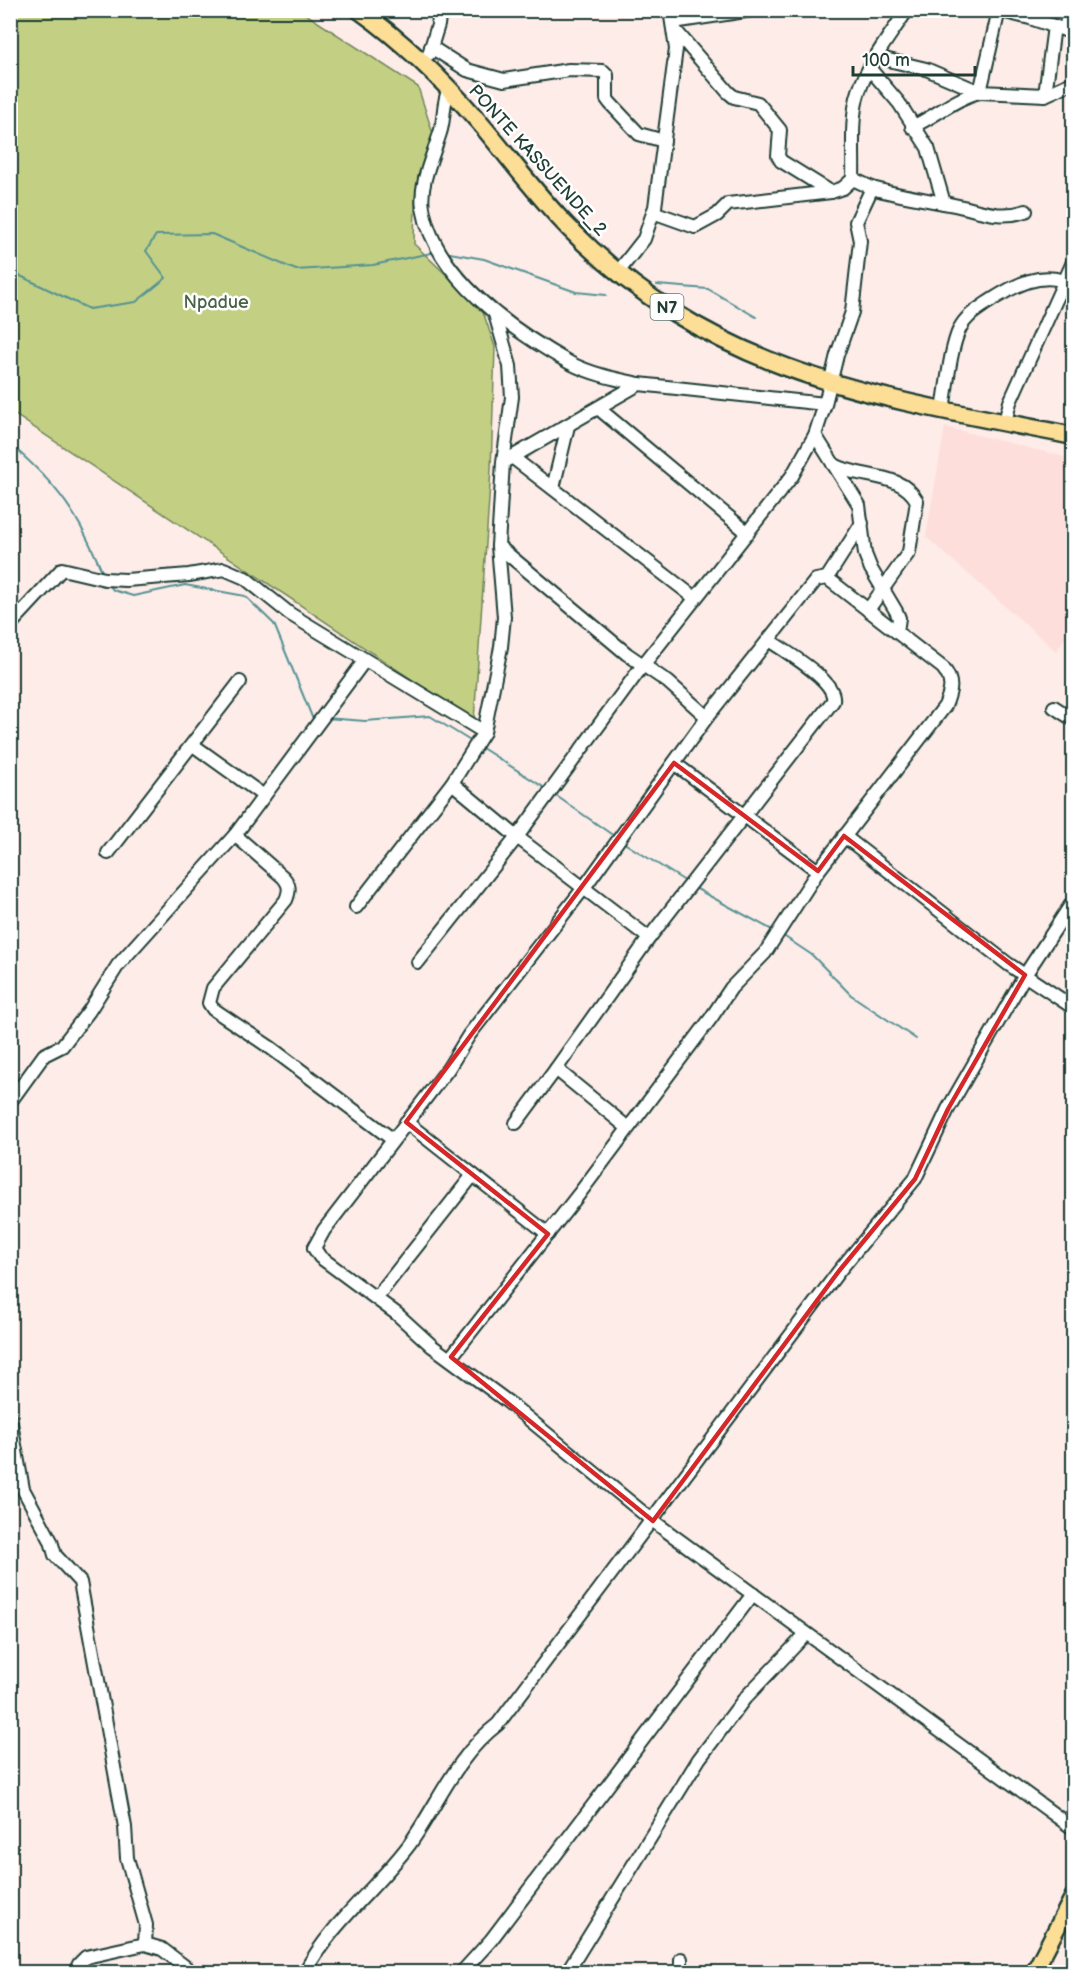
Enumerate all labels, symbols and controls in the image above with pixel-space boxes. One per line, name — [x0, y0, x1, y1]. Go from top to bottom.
scale bar — [853, 39, 974, 77]
text: 100 m — [862, 50, 910, 71]
street label: PONTE KASSUENDE_2 — [464, 81, 611, 240]
park label: Npadue — [183, 292, 249, 313]
road number: N7 — [650, 294, 684, 320]

